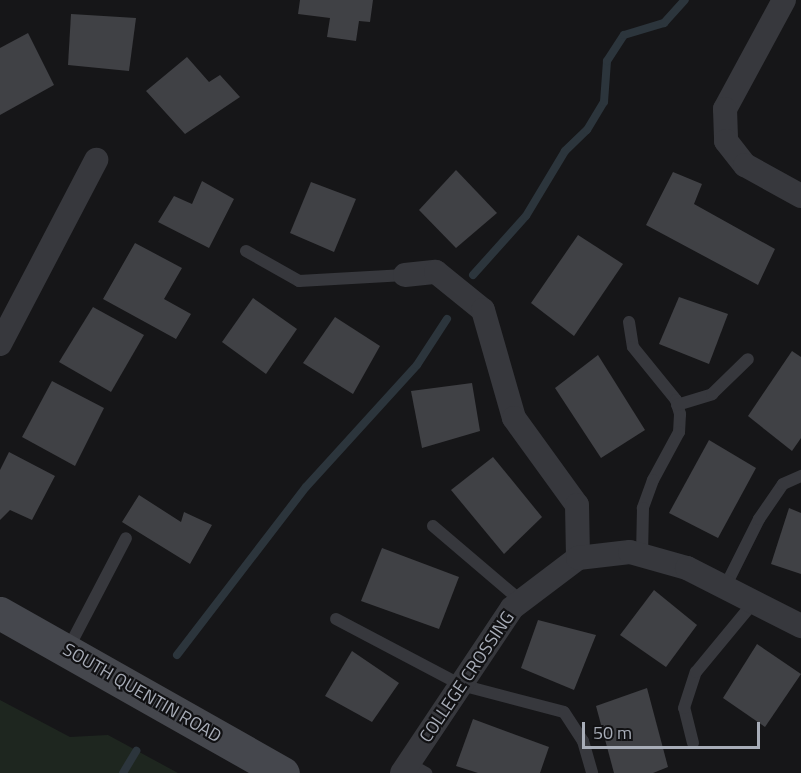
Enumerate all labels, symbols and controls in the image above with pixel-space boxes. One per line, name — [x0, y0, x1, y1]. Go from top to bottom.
street label: COLLEGE CROSSING — [415, 607, 519, 747]
street label: SOUTH QUENTIN ROAD — [59, 639, 225, 747]
scale bar — [585, 710, 764, 748]
text: 50 m — [593, 719, 632, 746]

